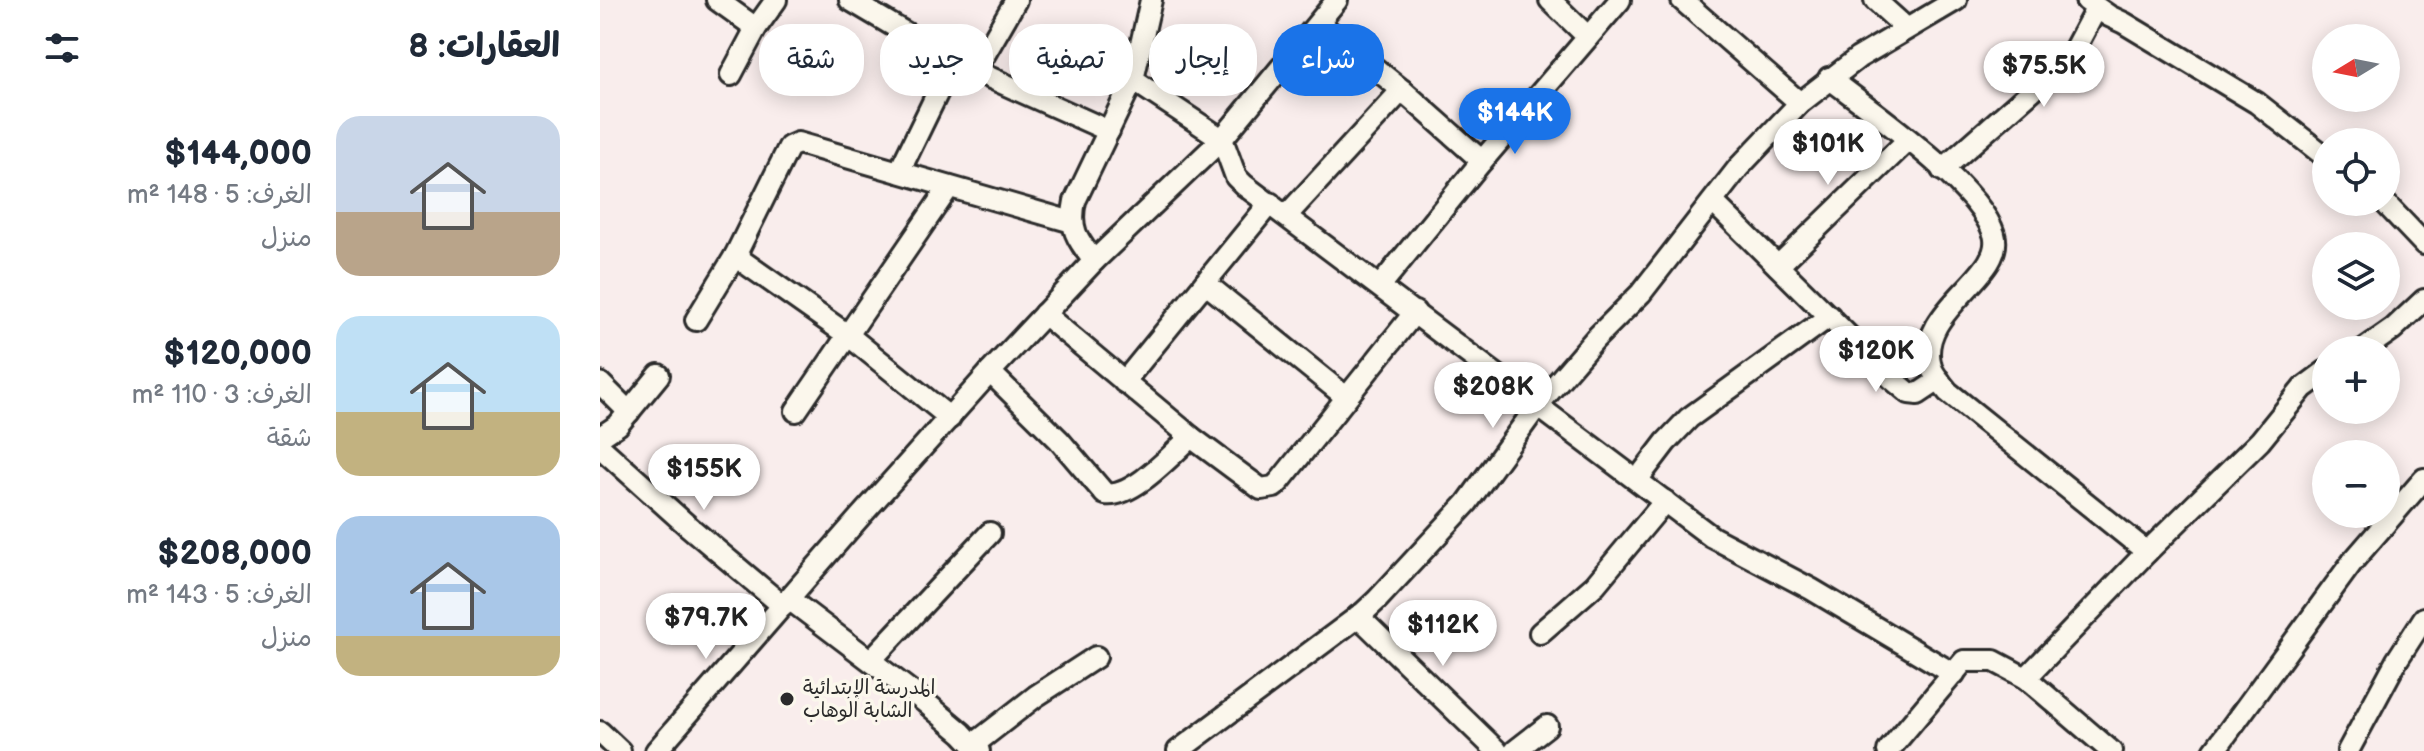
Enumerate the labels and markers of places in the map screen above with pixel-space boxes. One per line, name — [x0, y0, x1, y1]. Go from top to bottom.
pin: $75.5K — [1979, 41, 2109, 109]
pin: $144K — [1459, 88, 1571, 156]
pin: $101K — [1772, 119, 1884, 187]
pin: $120K — [1820, 326, 1932, 394]
pin: $208K — [1437, 362, 1549, 430]
pin: $155K — [648, 444, 760, 512]
pin: $79.7K — [641, 593, 771, 661]
pin: $112K — [1387, 600, 1499, 668]
place label: المدرسة الإبتدائية الشابة الوهاب — [803, 676, 936, 723]
marker: المدرسة الإبتدائية الشابة الوهاب — [778, 690, 796, 708]

